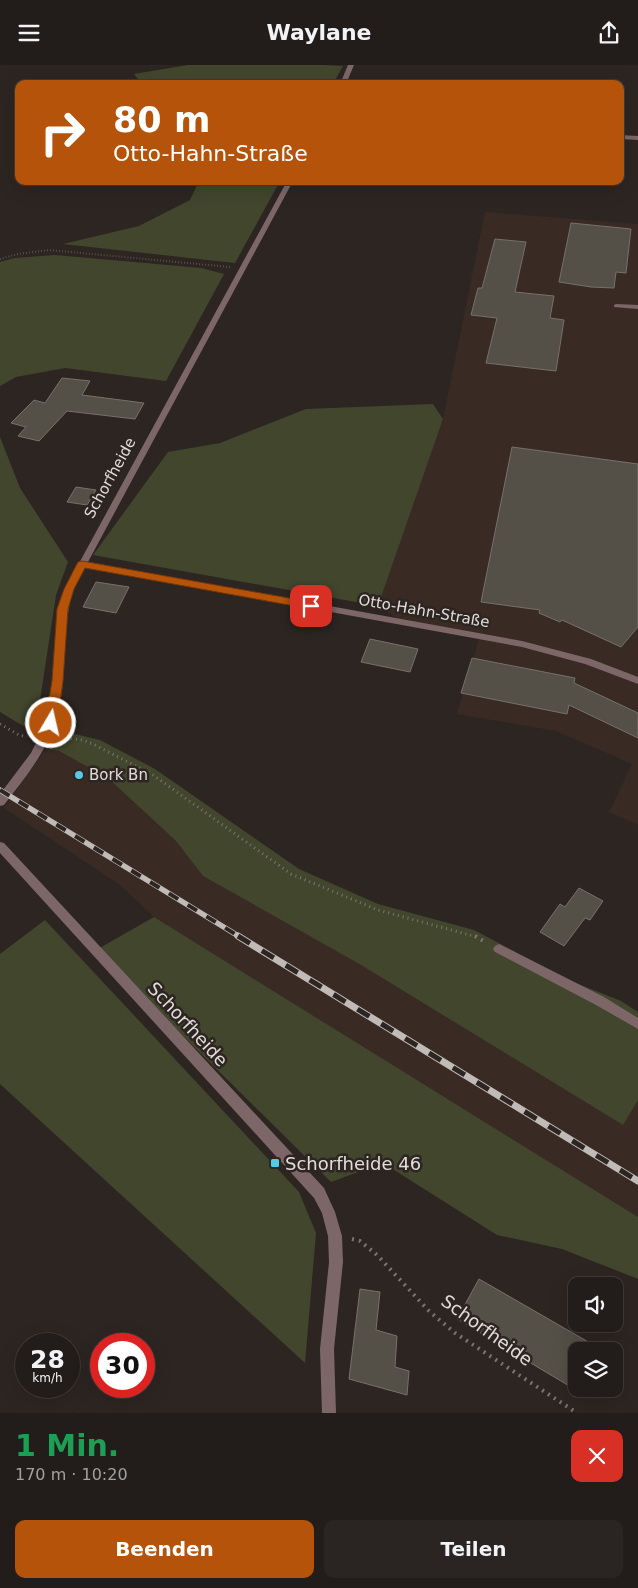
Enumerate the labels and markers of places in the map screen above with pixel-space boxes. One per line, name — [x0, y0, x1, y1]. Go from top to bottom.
pin — [290, 585, 332, 627]
place label: Bork Bn — [89, 766, 148, 784]
marker: Bork Bn — [73, 769, 85, 781]
place label: Schorfheide 46 — [285, 1153, 421, 1174]
marker: Schorfheide 46 — [269, 1157, 281, 1169]

